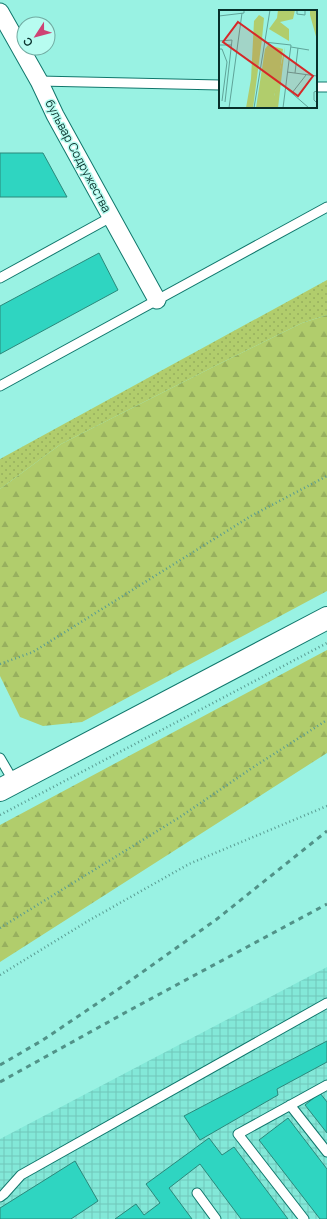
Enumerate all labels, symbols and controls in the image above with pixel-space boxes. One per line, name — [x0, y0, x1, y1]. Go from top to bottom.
inset map — [219, 10, 317, 108]
north arrow — [16, 16, 56, 56]
text: С — [19, 34, 36, 50]
street label: бульвар Содружества — [41, 96, 115, 215]

